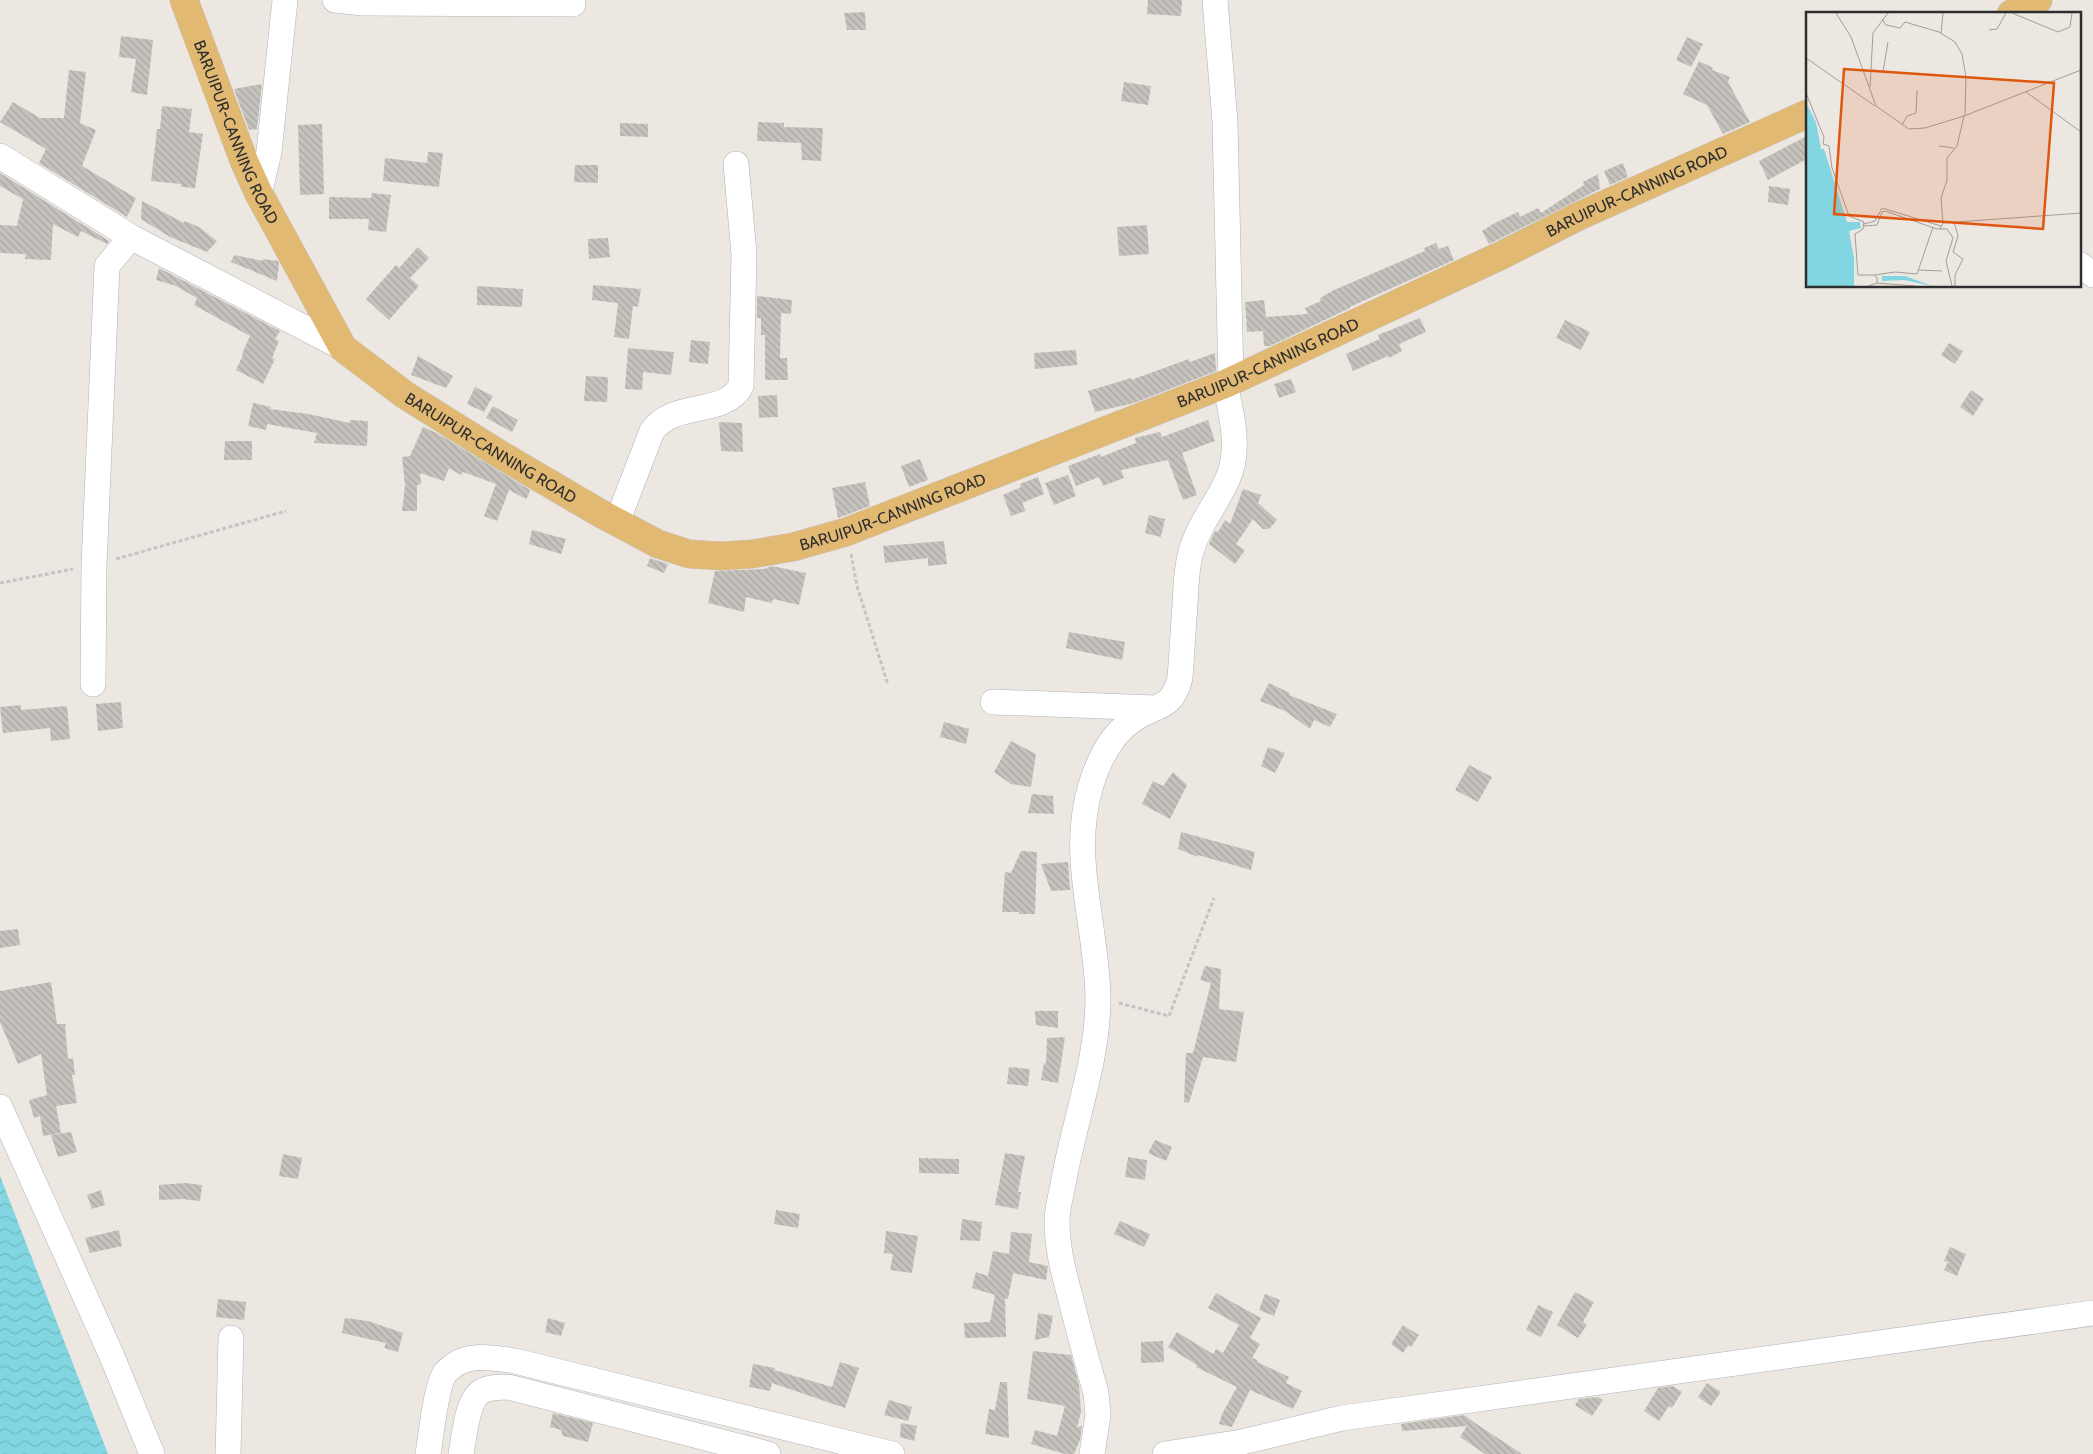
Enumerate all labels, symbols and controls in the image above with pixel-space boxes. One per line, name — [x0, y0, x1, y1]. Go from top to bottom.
inset map — [1806, 12, 2080, 288]
street label: BARUIPUR-CANNING ROAD — [190, 37, 282, 227]
street label: BARUIPUR-CANNING ROAD — [1543, 142, 1731, 241]
street label: BARUIPUR-CANNING ROAD — [1174, 314, 1362, 412]
street label: BARUIPUR-CANNING ROAD — [401, 388, 580, 507]
street label: BARUIPUR-CANNING ROAD — [797, 469, 989, 555]

